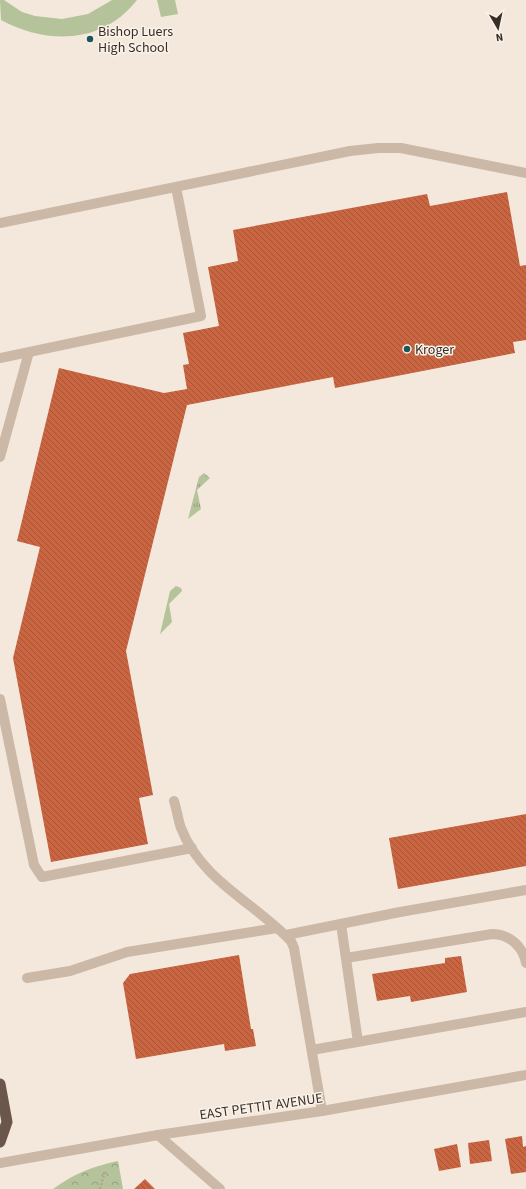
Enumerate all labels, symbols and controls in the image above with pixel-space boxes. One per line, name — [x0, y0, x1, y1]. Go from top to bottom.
north arrow — [478, 8, 518, 48]
place label: Bishop Luers High School — [98, 22, 173, 58]
text: N — [495, 29, 504, 45]
marker: Bishop Luers High School — [85, 34, 95, 44]
place label: Kroger — [415, 340, 454, 360]
marker: Kroger — [402, 344, 412, 354]
street label: EAST PETTIT AVENUE — [198, 1088, 324, 1126]

